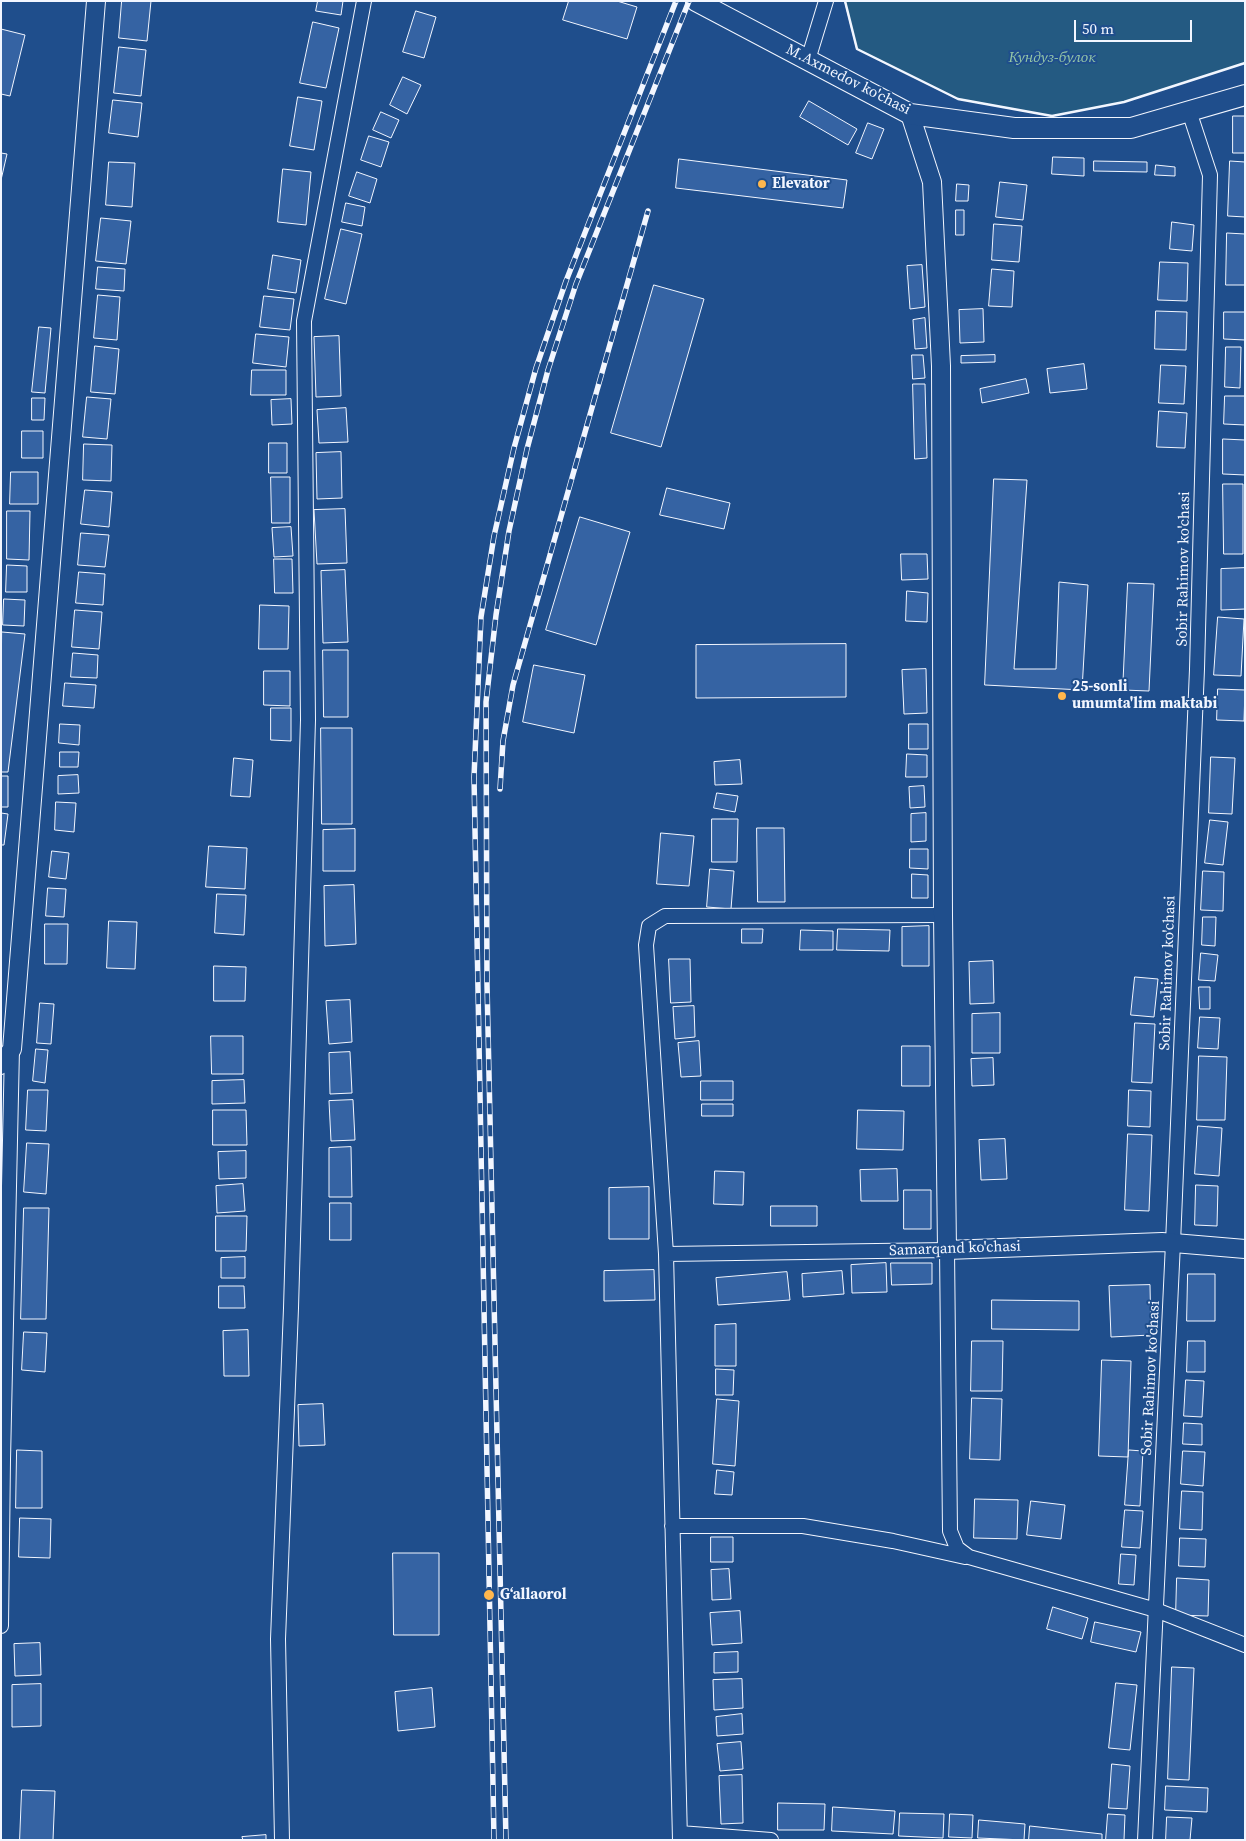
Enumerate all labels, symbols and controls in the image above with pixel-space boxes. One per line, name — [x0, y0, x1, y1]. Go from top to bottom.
scale bar — [1076, 10, 1194, 42]
text: 50 m — [1082, 18, 1114, 39]
street label: M.Axmedov ko'chasi — [783, 41, 913, 119]
park label: Кундуз-булок — [1008, 49, 1096, 67]
place label: Elevator — [772, 175, 830, 193]
marker: Elevator — [756, 178, 768, 190]
street label: Sobir Rahimov ko'chasi — [1174, 491, 1194, 647]
place label: 25-sonli umumta'lim maktabi — [1072, 678, 1217, 713]
marker: 25-sonli umumta'lim maktabi — [1056, 690, 1068, 702]
street label: Sobir Rahimov ko'chasi — [1156, 895, 1180, 1051]
street label: Samarqand ko'chasi — [889, 1238, 1021, 1260]
street label: Sobir Rahimov ko'chasi — [1138, 1300, 1164, 1456]
place label: Gʻallaorol — [500, 1586, 567, 1604]
marker: Gʻallaorol — [482, 1588, 496, 1602]

